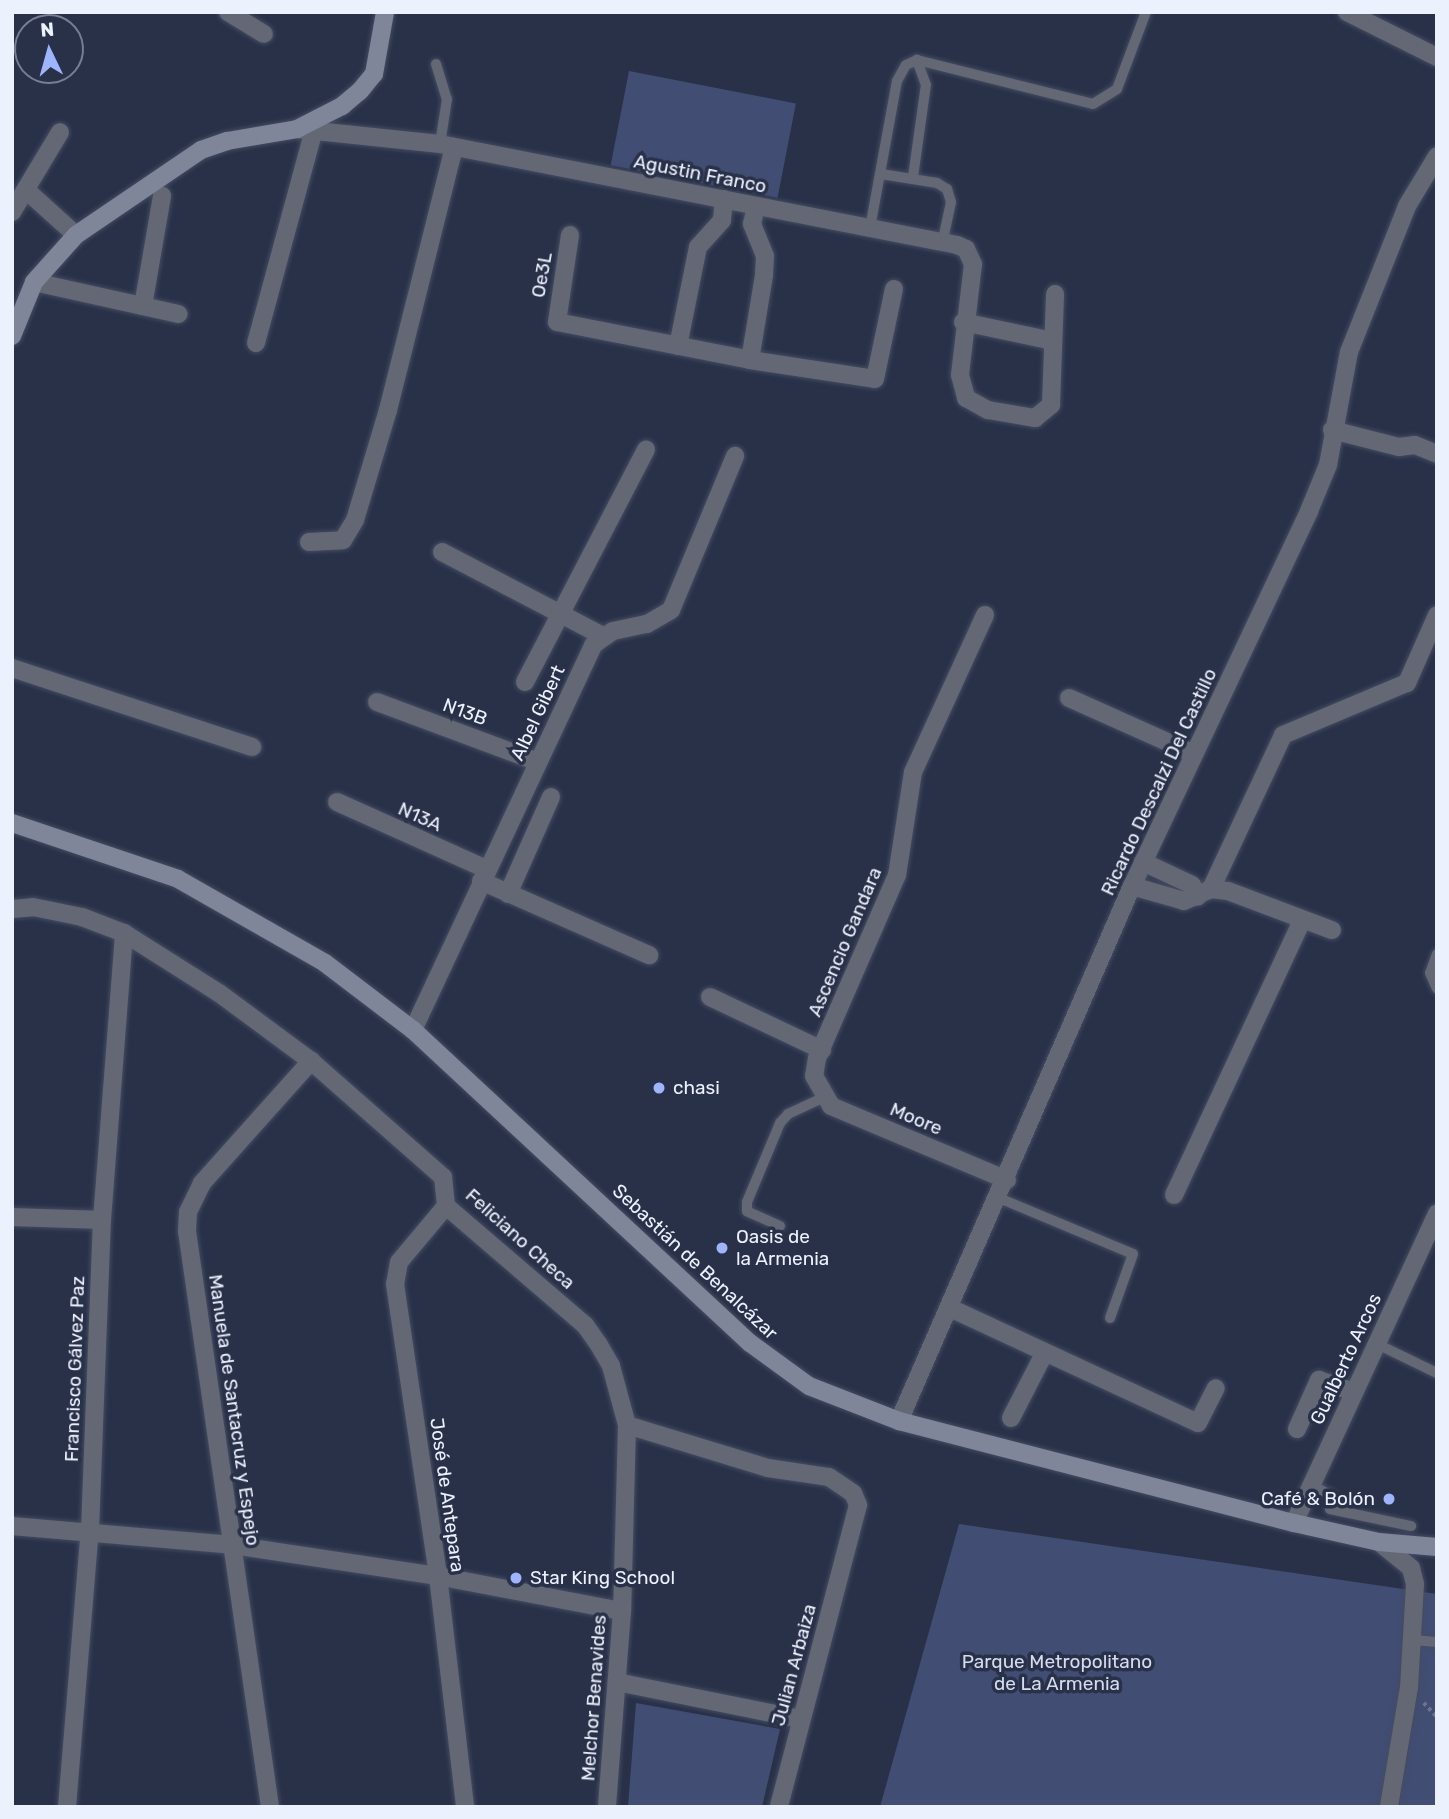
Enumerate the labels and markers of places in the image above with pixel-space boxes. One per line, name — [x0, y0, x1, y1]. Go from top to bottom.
place label: chasi — [673, 1077, 720, 1099]
marker: chasi — [651, 1080, 667, 1096]
place label: Oasis de la Armenia — [736, 1226, 830, 1270]
marker: Oasis de la Armenia — [714, 1240, 730, 1256]
place label: Café & Bolón — [1261, 1488, 1375, 1510]
marker: Café & Bolón — [1381, 1491, 1397, 1507]
place label: Star King School — [530, 1567, 675, 1589]
marker: Star King School — [508, 1570, 524, 1586]

